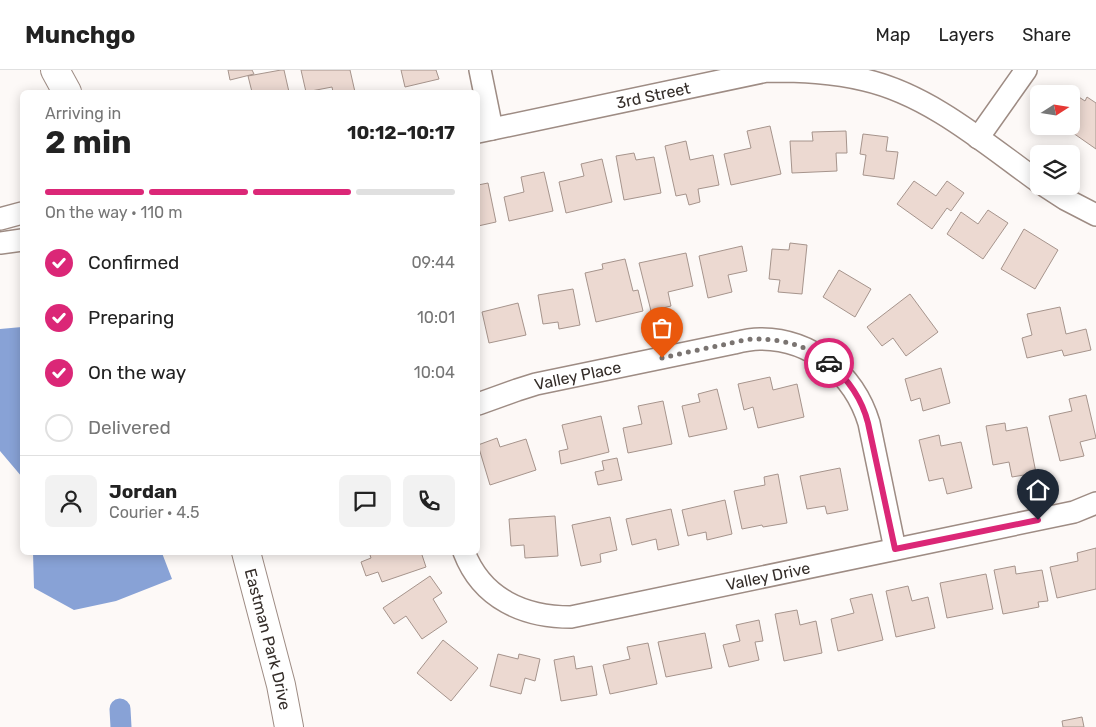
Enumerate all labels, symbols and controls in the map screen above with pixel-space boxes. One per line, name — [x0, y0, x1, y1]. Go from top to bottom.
text: Munchgo — [25, 21, 135, 49]
text: Map — [876, 24, 911, 46]
text: Layers — [939, 24, 994, 46]
text: Share — [1022, 24, 1071, 46]
street label: 3rd Street — [614, 78, 692, 113]
north arrow — [1030, 85, 1080, 135]
map controls — [1030, 85, 1080, 195]
text: Arriving in — [45, 104, 121, 123]
text: 10:12–10:17 — [347, 121, 455, 144]
text: 2 min — [45, 123, 132, 161]
button: layers — [1030, 145, 1080, 195]
text: On the way · 110 m — [45, 203, 182, 222]
icon: check — [45, 249, 73, 277]
text: Confirmed — [88, 251, 179, 274]
text: 09:44 — [411, 253, 455, 272]
icon: check — [45, 304, 73, 332]
text: Preparing — [88, 306, 174, 329]
pin — [641, 307, 683, 358]
text: 10:01 — [417, 308, 455, 327]
icon: bag — [648, 314, 676, 342]
courier — [804, 338, 854, 388]
icon: car — [815, 349, 843, 377]
street label: Valley Place — [533, 358, 623, 394]
icon: check — [45, 359, 73, 387]
text: On the way — [88, 361, 186, 384]
text: 10:04 — [414, 363, 455, 382]
text: Delivered — [88, 416, 171, 439]
pin — [1017, 469, 1059, 520]
button: person — [45, 475, 97, 527]
button: chat — [339, 475, 391, 527]
button: phone — [403, 475, 455, 527]
icon: home — [1024, 476, 1052, 504]
text: Jordan — [109, 480, 177, 503]
text: Courier · 4.5 — [109, 503, 199, 522]
street label: Valley Drive — [724, 558, 812, 594]
street label: Eastman Park Drive — [241, 566, 295, 712]

